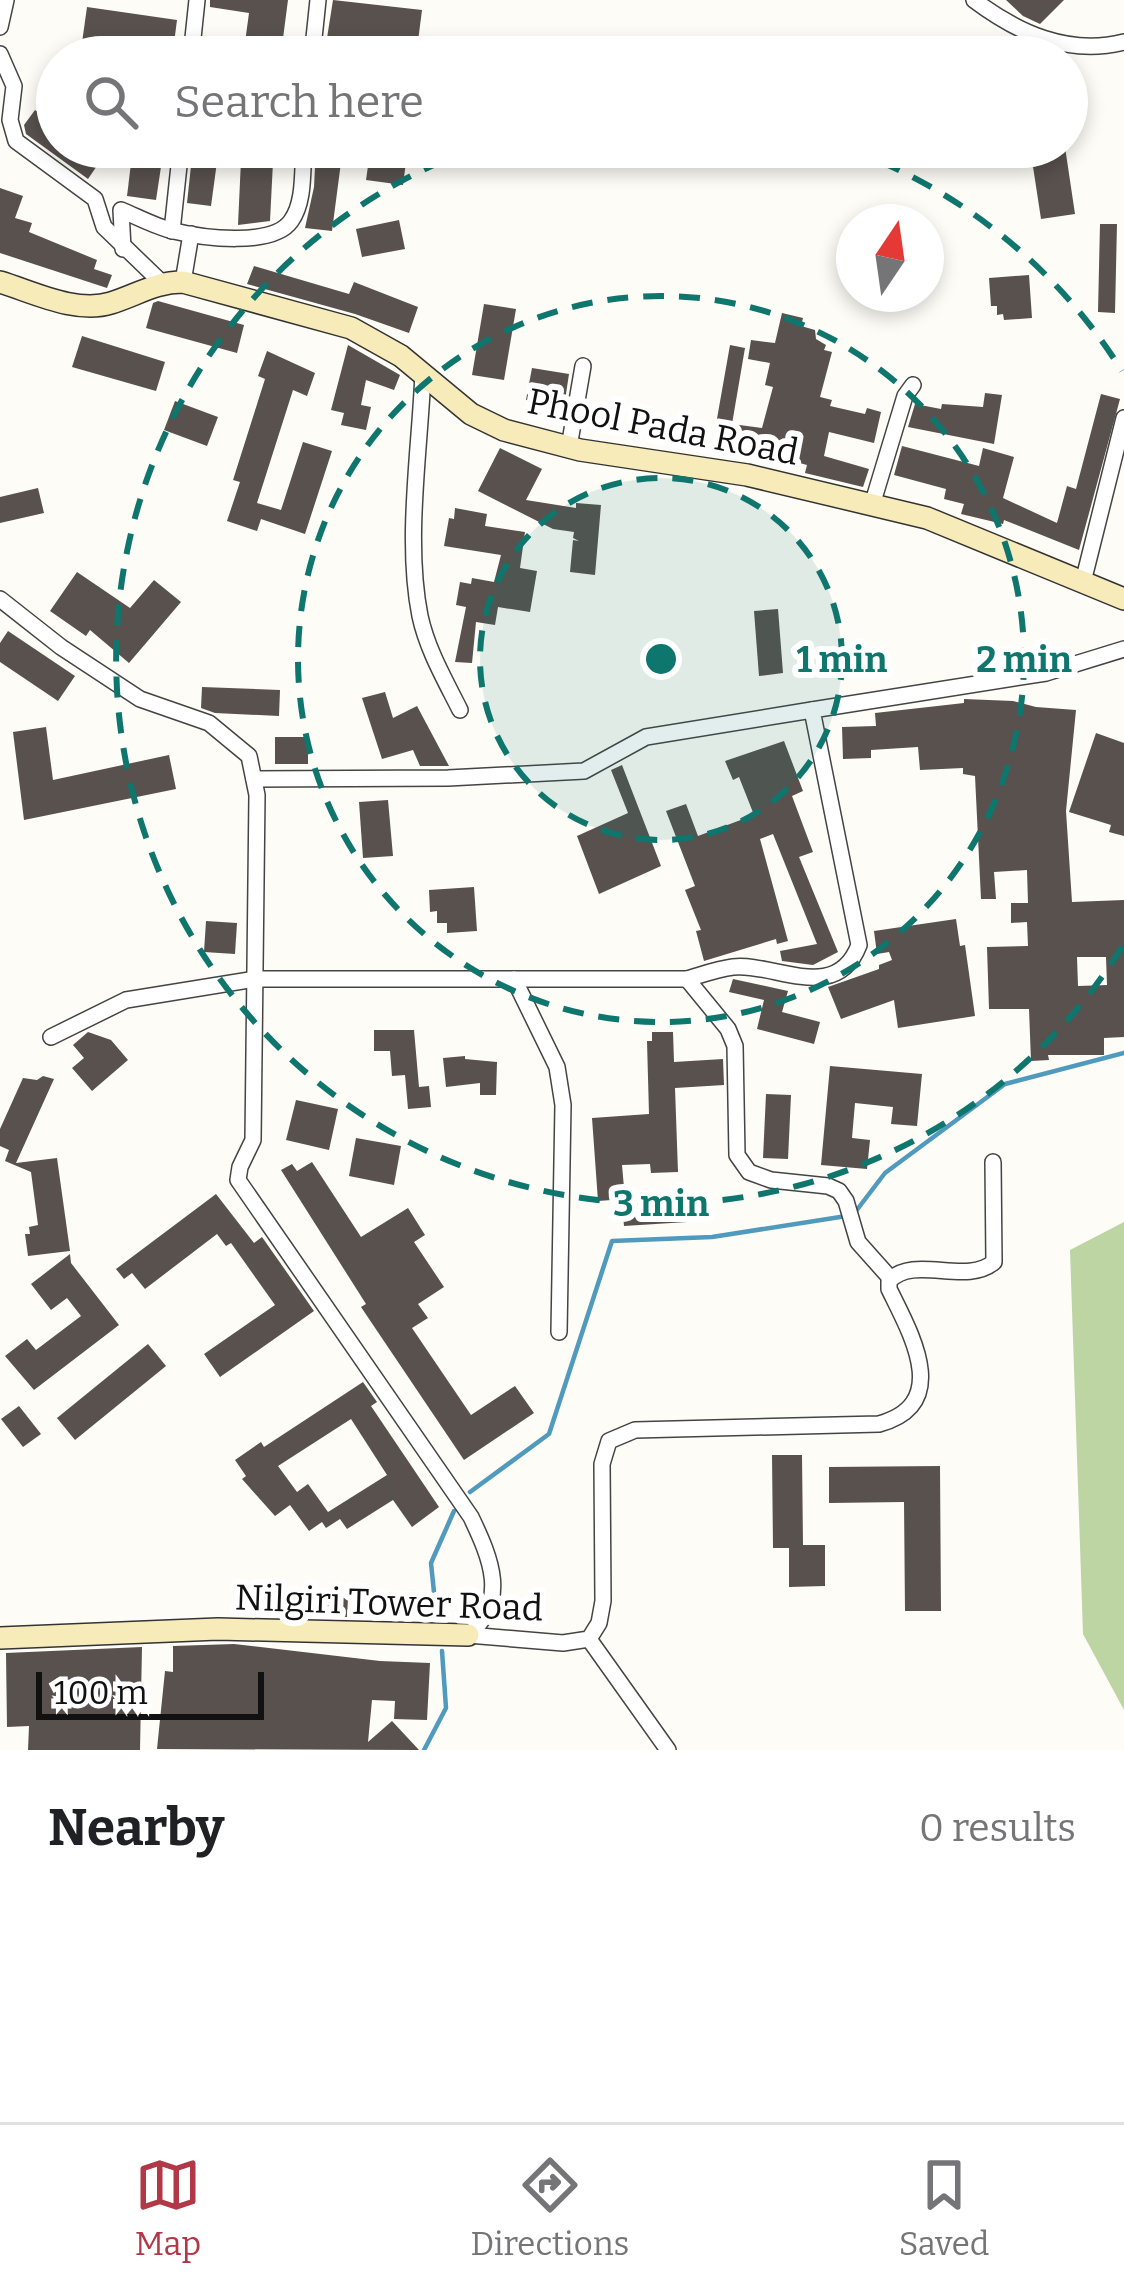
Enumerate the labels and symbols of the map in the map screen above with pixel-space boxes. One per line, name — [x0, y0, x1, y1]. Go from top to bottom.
north arrow — [836, 204, 944, 312]
street label: Phool Pada Road — [524, 379, 802, 475]
centre of rings — [640, 638, 682, 680]
text: 1 min — [796, 638, 888, 682]
text: 2 min — [976, 638, 1072, 682]
text: 3 min — [613, 1182, 709, 1226]
street label: Nilgiri Tower Road — [234, 1576, 544, 1630]
scale bar — [36, 1666, 264, 1719]

